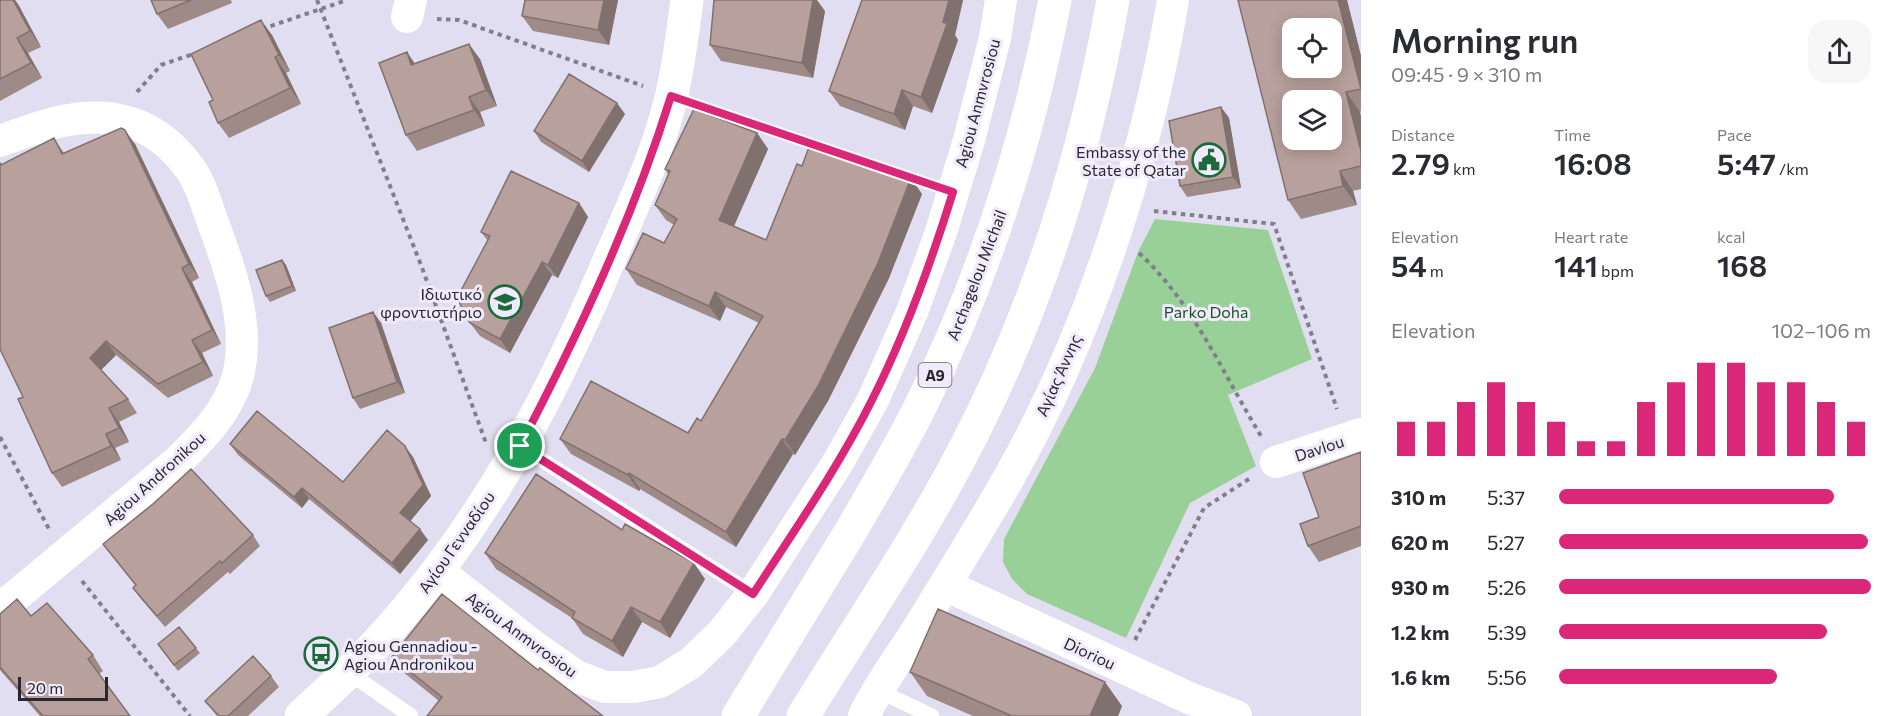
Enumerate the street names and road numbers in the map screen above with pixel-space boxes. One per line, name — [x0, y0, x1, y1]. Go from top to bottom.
street label: Agiou Anmvrosiou — [951, 36, 1003, 170]
street label: Archagelou Michail — [942, 207, 1010, 343]
street label: Αγίας Άννης — [1031, 331, 1085, 419]
road number: A9 — [918, 363, 952, 387]
street label: Agiou Andronikou — [99, 427, 209, 529]
street label: Davlou — [1292, 431, 1346, 465]
street label: Αγίου Γενναδίου — [414, 488, 498, 596]
street label: Agiou Anmvrosiou — [463, 587, 581, 681]
street label: Dioriou — [1061, 633, 1119, 673]

